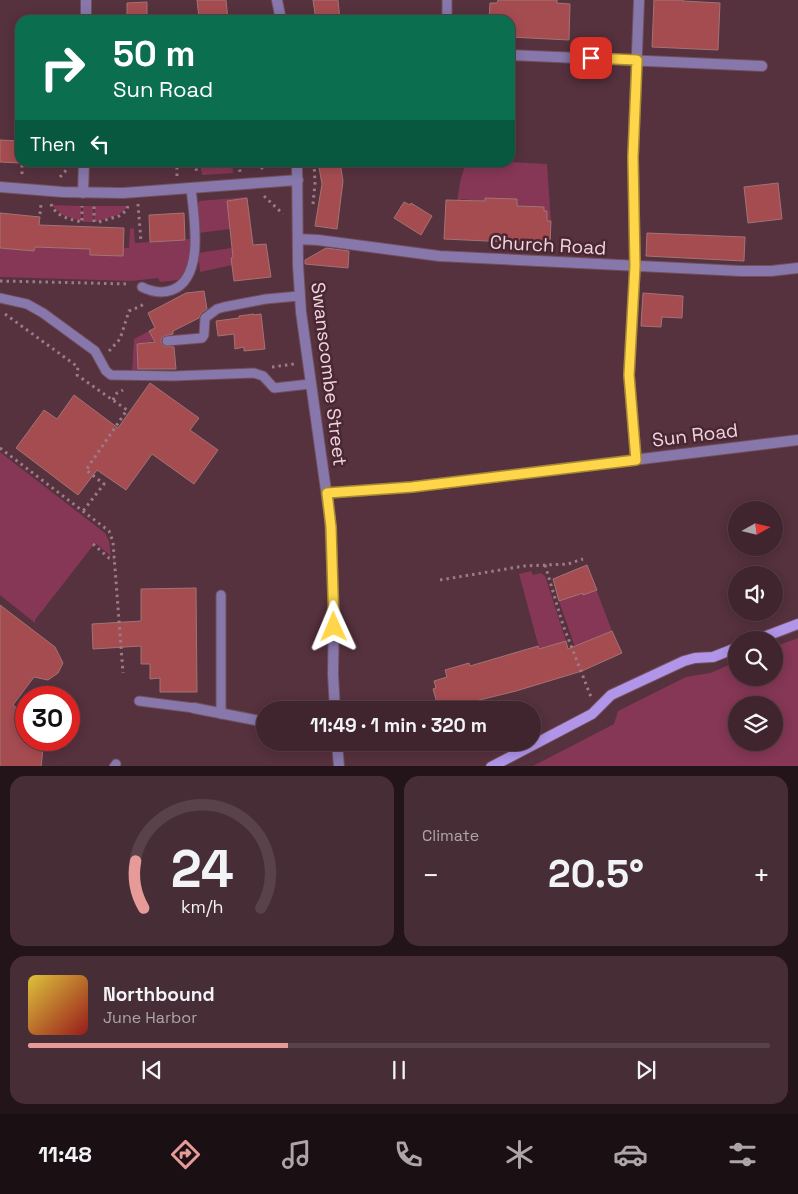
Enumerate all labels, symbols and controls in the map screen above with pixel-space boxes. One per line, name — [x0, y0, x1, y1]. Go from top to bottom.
text: 50 m — [113, 32, 195, 76]
icon: right — [30, 35, 95, 100]
pin — [570, 37, 612, 79]
icon: arrive — [577, 44, 605, 72]
text: Sun Road — [113, 75, 213, 103]
icon: left — [86, 130, 114, 158]
text: Then — [30, 132, 76, 157]
street label: Church Road — [489, 229, 607, 261]
street label: Swanscombe Street — [305, 281, 353, 467]
street label: Sun Road — [651, 417, 739, 453]
north arrow — [728, 501, 782, 556]
map controls — [728, 501, 783, 751]
button: sound — [728, 566, 783, 621]
position arrow — [307, 600, 359, 652]
button: search — [728, 631, 783, 686]
speed limit sign: 30 — [15, 686, 80, 751]
button: layers — [728, 696, 783, 751]
text: 11:49 · 1 min · 320 m — [310, 713, 487, 738]
text: Climate — [422, 825, 479, 846]
text: 24 — [170, 836, 234, 902]
text: 20.5° — [548, 850, 644, 898]
text: − — [422, 857, 439, 893]
text: + — [753, 857, 770, 893]
text: km/h — [181, 895, 223, 918]
text: Northbound — [103, 982, 215, 1007]
text: June Harbor — [103, 1007, 197, 1028]
icon: previous — [138, 1056, 166, 1084]
icon: pause — [385, 1056, 413, 1084]
icon: next — [632, 1056, 660, 1084]
icon: directions — [168, 1137, 203, 1172]
icon: music — [279, 1137, 314, 1172]
icon: phone — [391, 1137, 426, 1172]
icon: climate — [502, 1137, 537, 1172]
icon: car — [613, 1137, 648, 1172]
icon: filters — [725, 1137, 760, 1172]
text: 11:48 — [38, 1140, 92, 1168]

